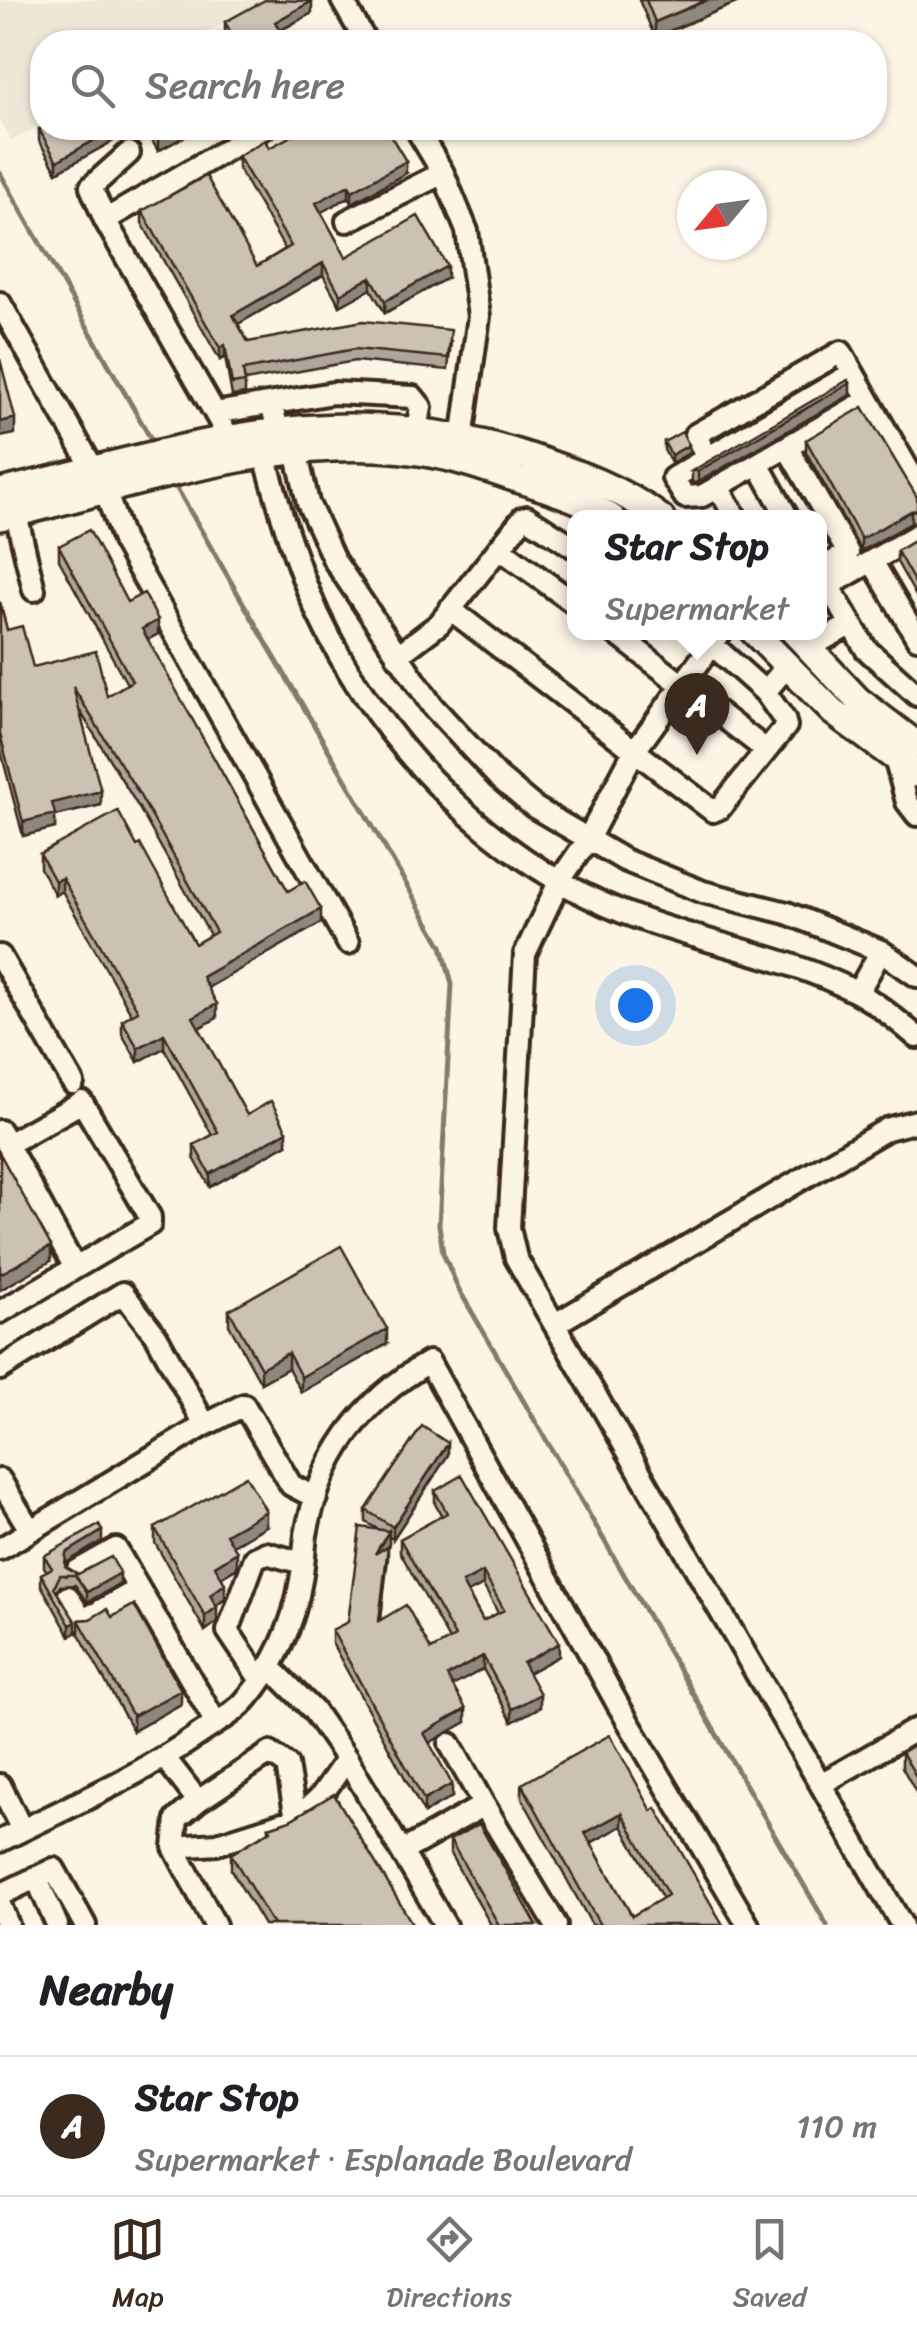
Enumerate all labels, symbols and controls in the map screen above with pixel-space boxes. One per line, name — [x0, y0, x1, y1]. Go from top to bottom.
search box — [30, 30, 887, 140]
text: Search here — [145, 52, 345, 119]
icon: search — [65, 58, 120, 113]
north arrow — [677, 170, 767, 260]
popup — [567, 510, 827, 640]
text: Star Stop — [605, 513, 769, 580]
text: Supermarket — [605, 580, 789, 637]
pin: A — [664, 672, 730, 755]
your location — [610, 980, 661, 1031]
text: Nearby — [40, 1953, 173, 2027]
text: Star Stop — [135, 2064, 299, 2131]
text: A — [62, 2098, 83, 2155]
text: 110 m — [796, 2098, 877, 2155]
text: Supermarket · Esplanade Boulevard — [135, 2131, 632, 2188]
tab: Map — [110, 2212, 165, 2321]
tab: Directions — [386, 2212, 512, 2321]
tab: Saved — [733, 2212, 807, 2321]

